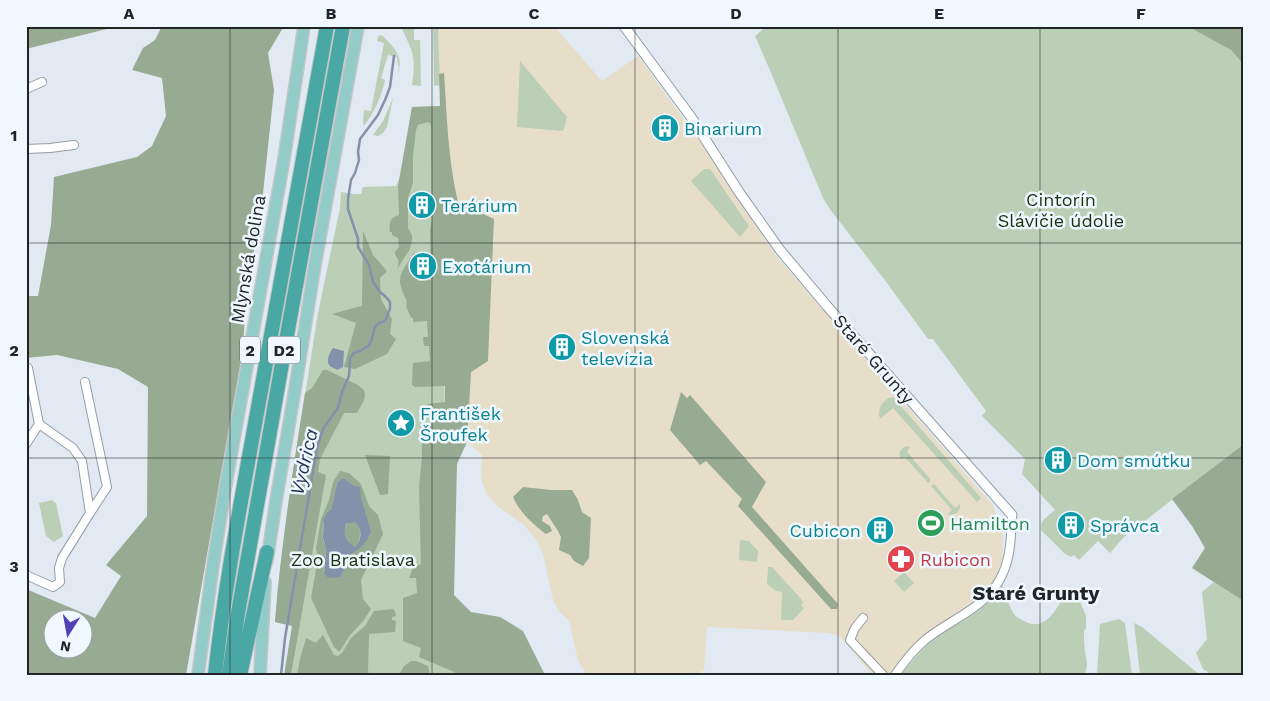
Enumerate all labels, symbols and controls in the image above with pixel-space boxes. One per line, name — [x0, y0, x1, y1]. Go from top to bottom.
text: A — [124, 4, 135, 23]
text: B — [326, 4, 337, 23]
text: C — [529, 4, 540, 23]
text: D — [730, 4, 742, 23]
text: E — [934, 4, 944, 23]
text: F — [1136, 4, 1146, 23]
building icon: Binarium — [650, 113, 680, 143]
place label: Binarium — [684, 118, 762, 139]
text: 1 — [11, 126, 17, 145]
park label: Cintorín Slávičie údolie — [998, 189, 1124, 231]
building icon: Terárium — [407, 190, 437, 220]
street label: Mlynská dolina — [226, 193, 270, 325]
place label: Terárium — [441, 195, 518, 216]
building icon: Exotárium — [408, 251, 438, 281]
place label: Exotárium — [442, 256, 531, 277]
street label: Staré Grunty — [829, 310, 919, 409]
place label: Slovenská televízia — [581, 327, 669, 369]
building icon: Slovenská televízia — [547, 332, 577, 362]
road number: 2 — [240, 336, 260, 364]
road number: D2 — [268, 336, 300, 364]
text: 2 — [9, 341, 19, 360]
place label: František Šroufek — [420, 403, 501, 445]
place icon: František Šroufek — [386, 408, 416, 438]
water label: Vydrica — [285, 426, 323, 497]
building icon: Dom smútku — [1043, 445, 1073, 475]
place label: Dom smútku — [1077, 450, 1191, 471]
sports icon: Hamilton — [916, 508, 946, 538]
building icon: Správca — [1056, 510, 1086, 540]
place label: Hamilton — [950, 513, 1030, 534]
building icon: Cubicon — [865, 515, 895, 545]
place label: Správca — [1090, 515, 1159, 536]
place label: Cubicon — [789, 520, 861, 541]
pharmacy icon: Rubicon — [886, 544, 916, 574]
park label: Zoo Bratislava — [291, 549, 415, 570]
place label: Rubicon — [920, 549, 991, 570]
text: 3 — [9, 557, 19, 576]
district label: Staré Grunty — [973, 581, 1100, 605]
north arrow — [42, 608, 92, 658]
text: N — [59, 638, 72, 656]

